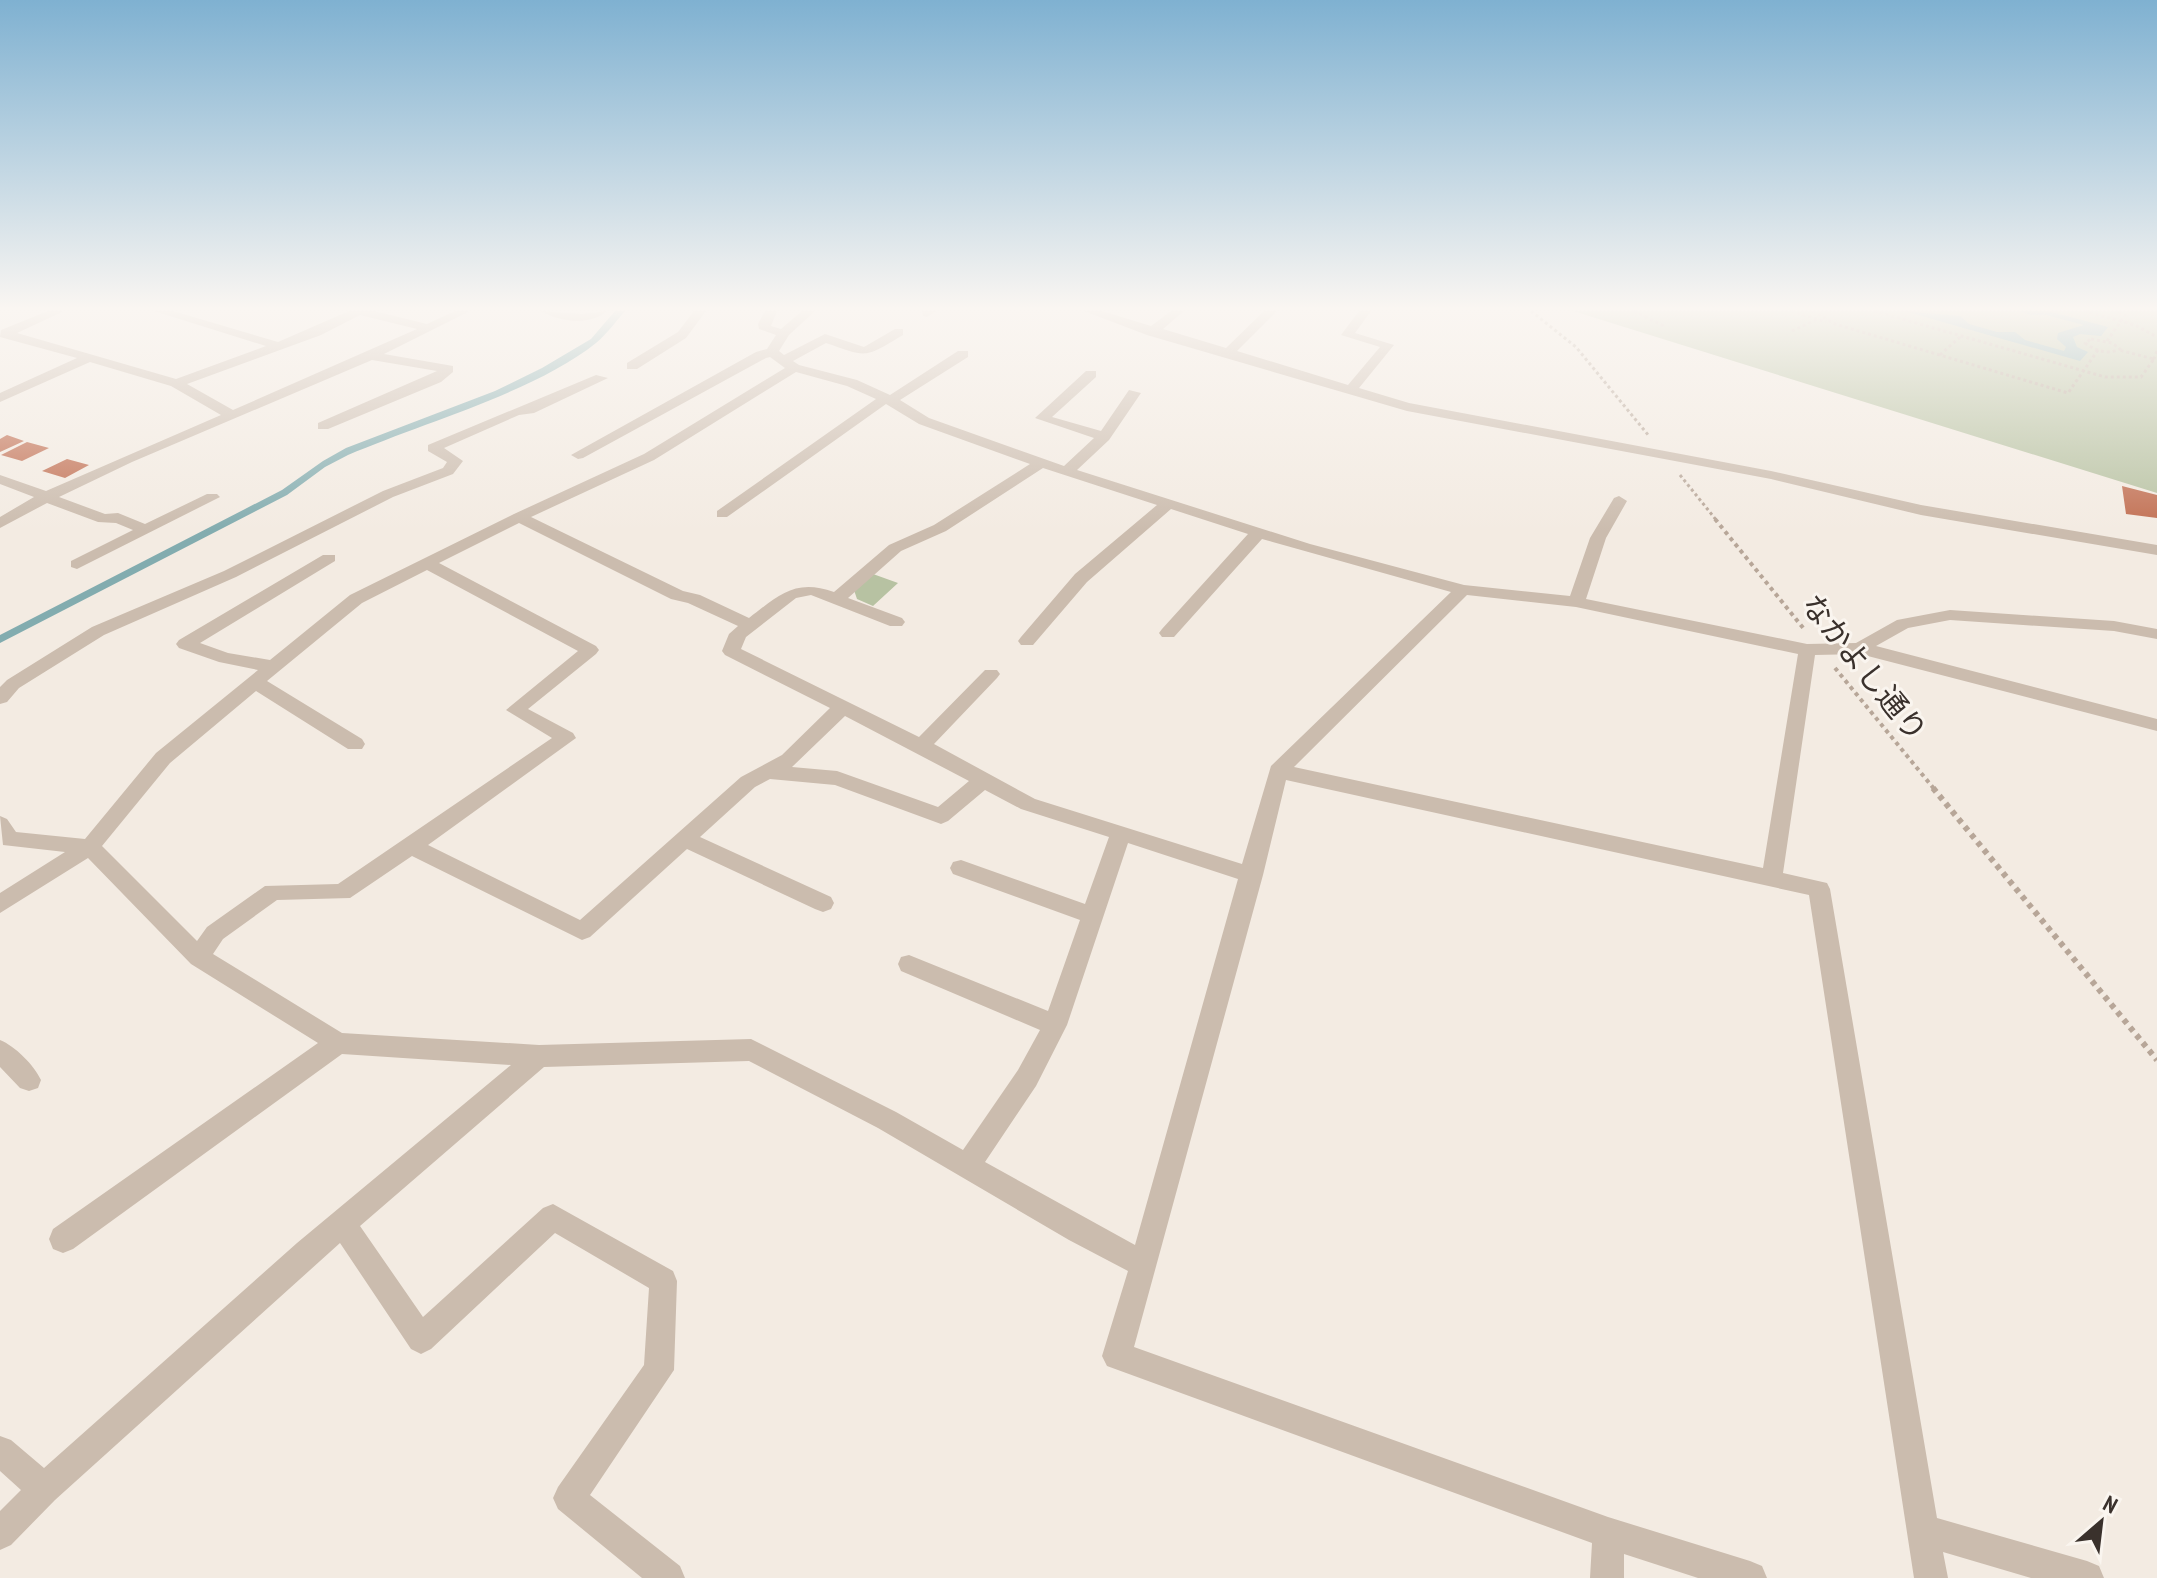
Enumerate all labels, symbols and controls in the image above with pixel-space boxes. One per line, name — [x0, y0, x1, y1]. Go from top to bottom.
street label: なかよし通り — [1794, 585, 1936, 749]
north arrow — [2061, 1482, 2141, 1562]
text: N — [2099, 1489, 2122, 1519]

